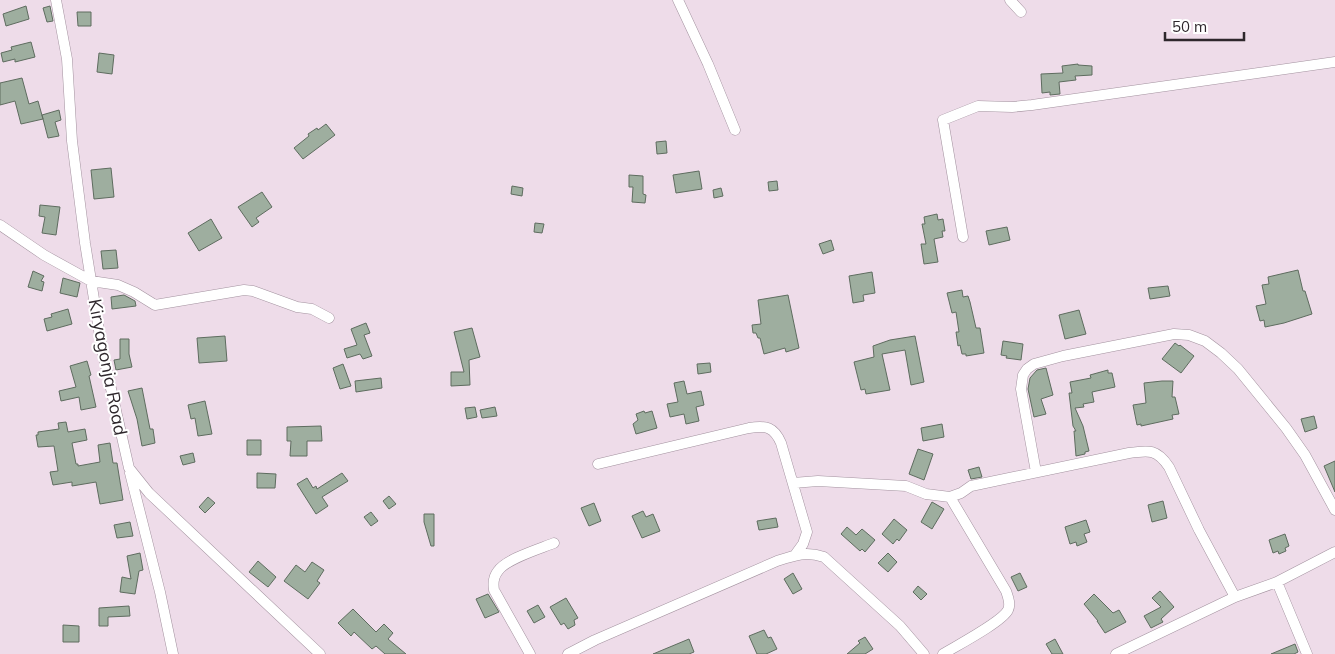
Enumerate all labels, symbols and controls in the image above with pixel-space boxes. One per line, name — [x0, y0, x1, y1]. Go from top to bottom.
scale bar — [1165, 10, 1244, 42]
text: 50 m — [1172, 17, 1207, 36]
street label: Kiryagonja Road — [83, 297, 133, 437]

